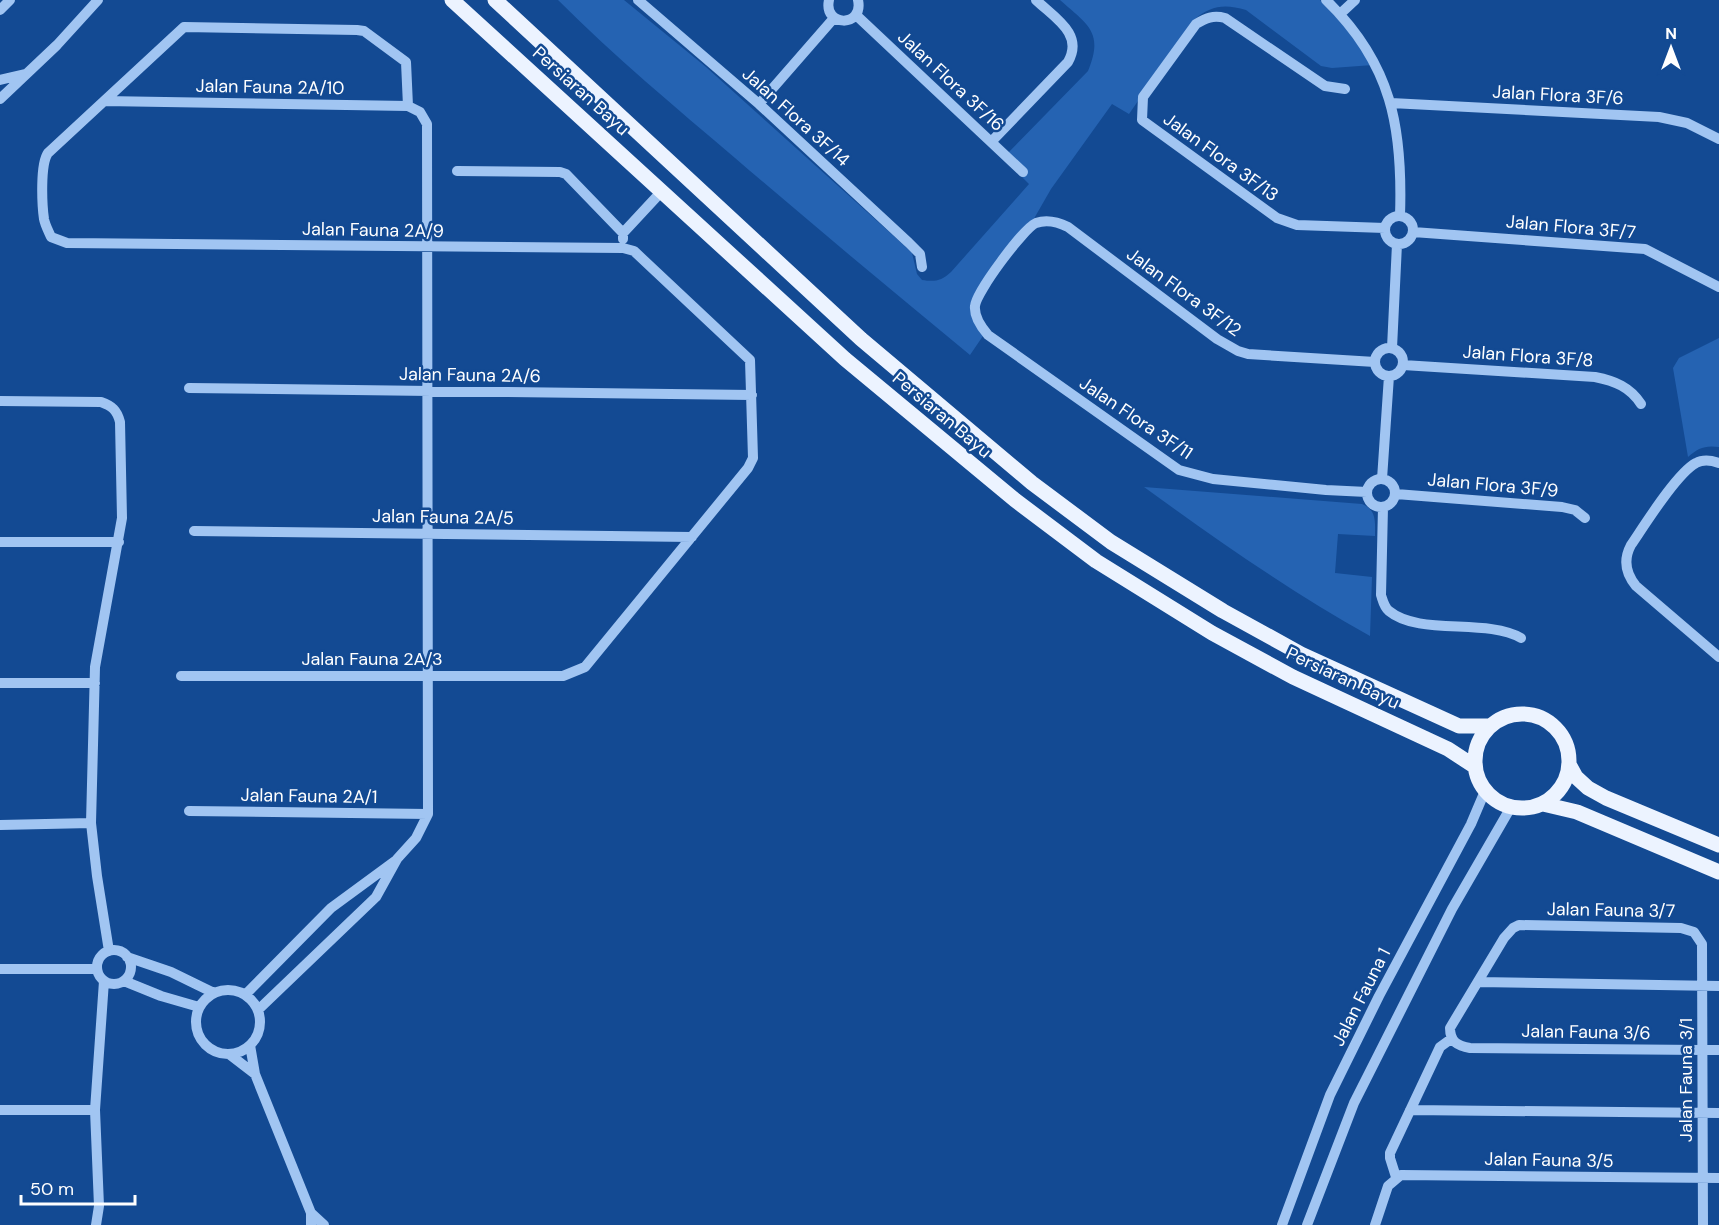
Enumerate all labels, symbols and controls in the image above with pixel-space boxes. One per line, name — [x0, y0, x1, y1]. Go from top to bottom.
north arrow — [1641, 18, 1701, 78]
text: N — [1665, 23, 1677, 44]
street label: Jalan Flora 3F/16 — [893, 25, 1009, 137]
street label: Persiaran Bayu — [528, 41, 634, 141]
street label: Jalan Flora 3F/14 — [737, 62, 855, 172]
street label: Jalan Fauna 2A/10 — [195, 74, 345, 100]
street label: Jalan Flora 3F/6 — [1492, 80, 1624, 110]
street label: Jalan Flora 3F/13 — [1159, 107, 1283, 207]
street label: Jalan Flora 3F/7 — [1505, 209, 1637, 245]
street label: Jalan Fauna 2A/9 — [302, 217, 444, 243]
street label: Jalan Flora 3F/12 — [1122, 242, 1246, 342]
street label: Jalan Flora 3F/8 — [1462, 339, 1594, 373]
street label: Jalan Fauna 2A/6 — [399, 362, 541, 388]
street label: Persiaran Bayu — [887, 367, 997, 463]
street label: Jalan Flora 3F/11 — [1075, 371, 1197, 465]
street label: Jalan Flora 3F/9 — [1427, 467, 1559, 503]
street label: Jalan Fauna 2A/5 — [372, 504, 514, 530]
street label: Persiaran Bayu — [1283, 641, 1403, 715]
street label: Jalan Fauna 2A/3 — [301, 647, 443, 671]
street label: Jalan Fauna 2A/1 — [240, 783, 378, 809]
street label: Jalan Fauna 3/7 — [1547, 897, 1675, 923]
street label: Jalan Fauna 1 — [1326, 944, 1396, 1050]
street label: Jalan Fauna 3/1 — [1674, 1018, 1698, 1142]
street label: Jalan Fauna 3/6 — [1521, 1019, 1651, 1045]
street label: Jalan Fauna 3/5 — [1484, 1147, 1614, 1173]
scale bar — [21, 1168, 135, 1206]
text: 50 m — [30, 1177, 74, 1201]

